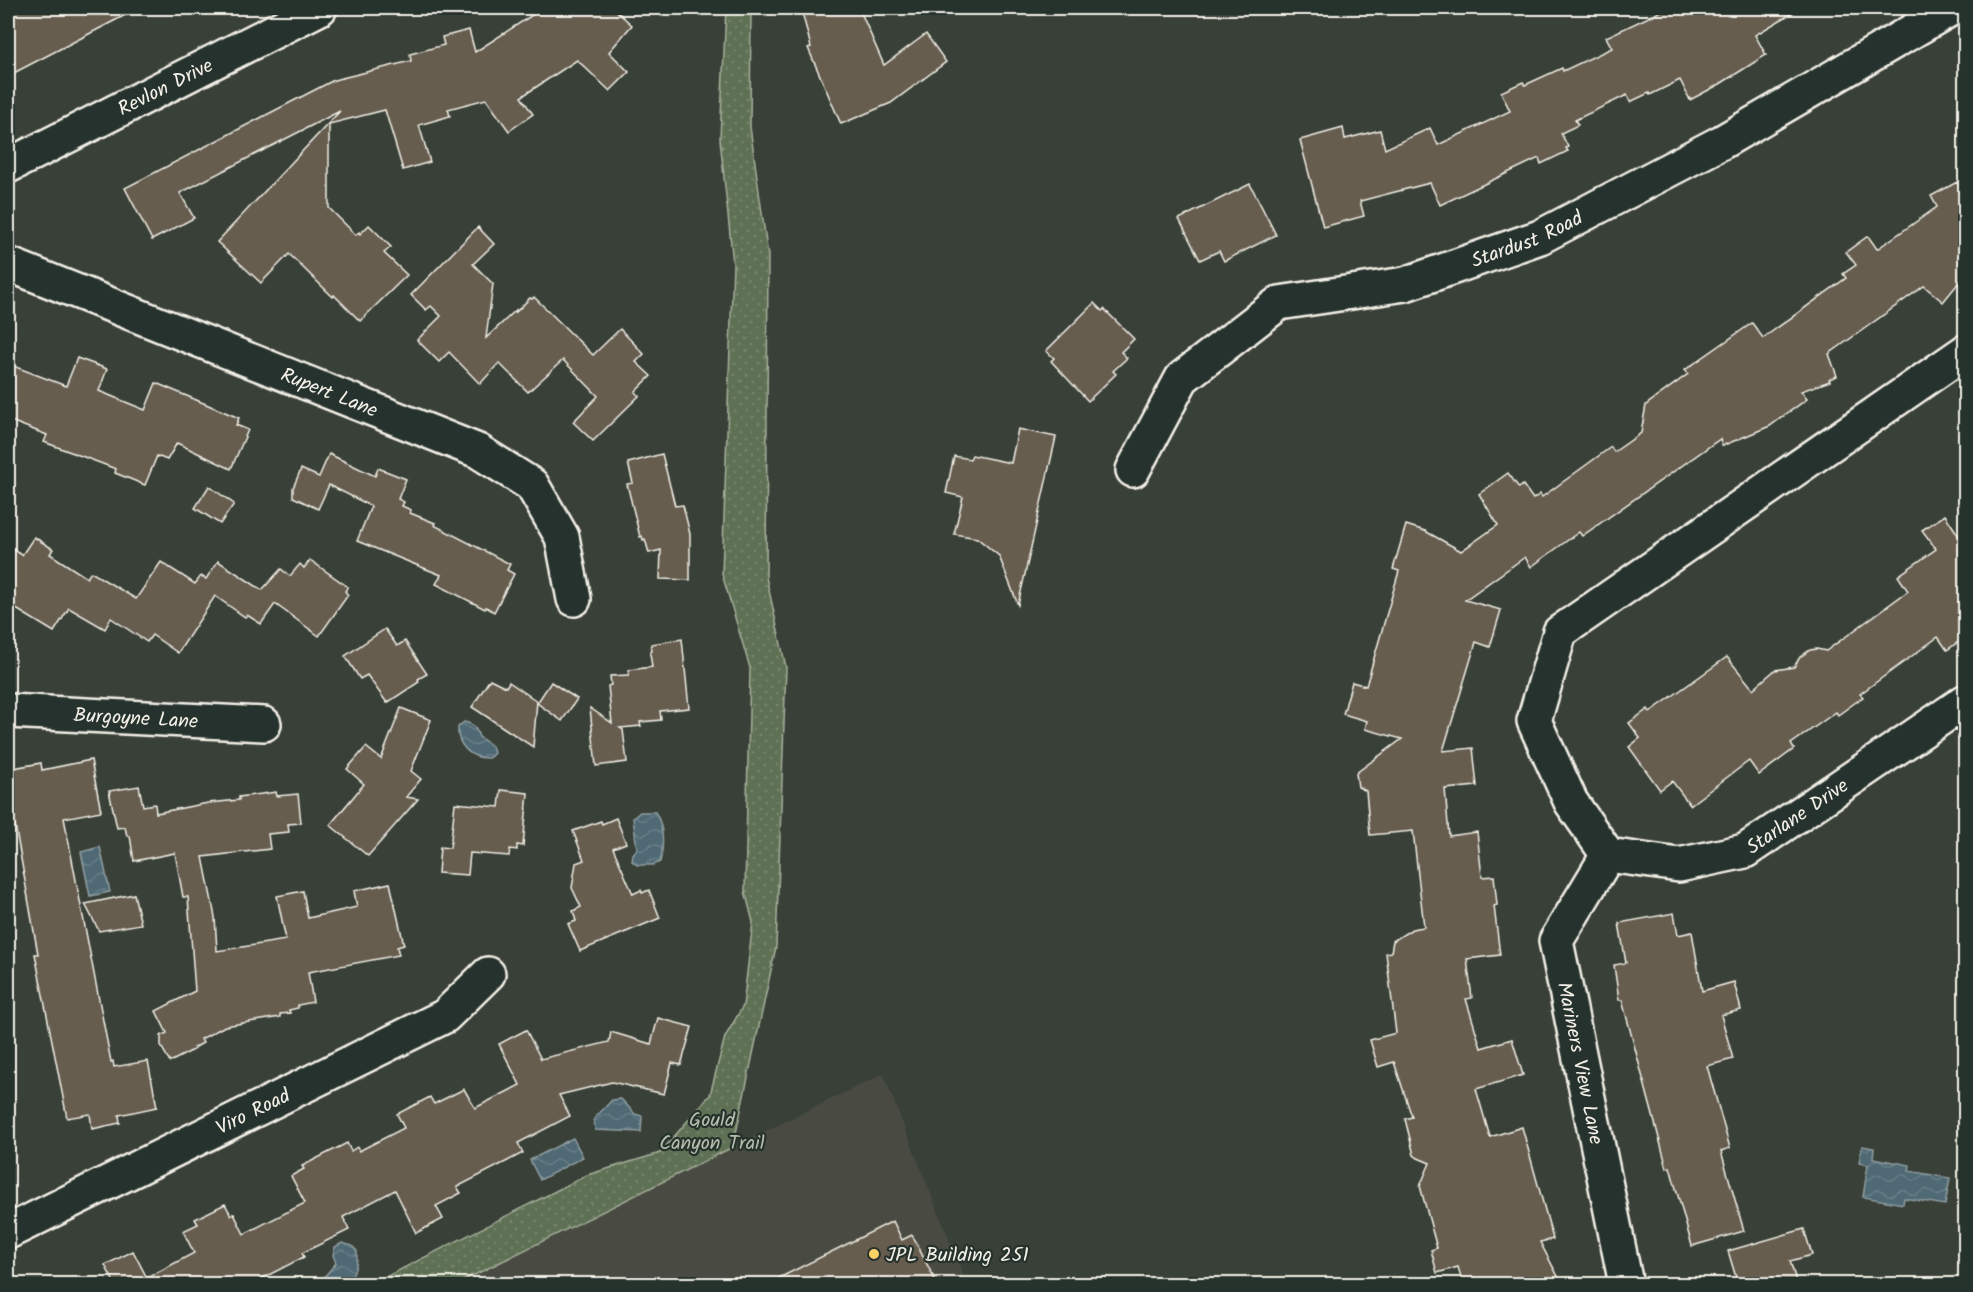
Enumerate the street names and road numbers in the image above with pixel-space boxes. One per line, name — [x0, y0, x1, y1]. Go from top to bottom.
street label: Revlon Drive — [112, 51, 219, 126]
street label: Stardust Road — [1467, 203, 1590, 278]
street label: Rupert Lane — [275, 360, 382, 428]
street label: Burgoyne Lane — [73, 700, 199, 739]
street label: Starlane Drive — [1740, 771, 1856, 864]
street label: Mariners View Lane — [1547, 979, 1611, 1148]
street label: Viro Road — [211, 1080, 297, 1145]

